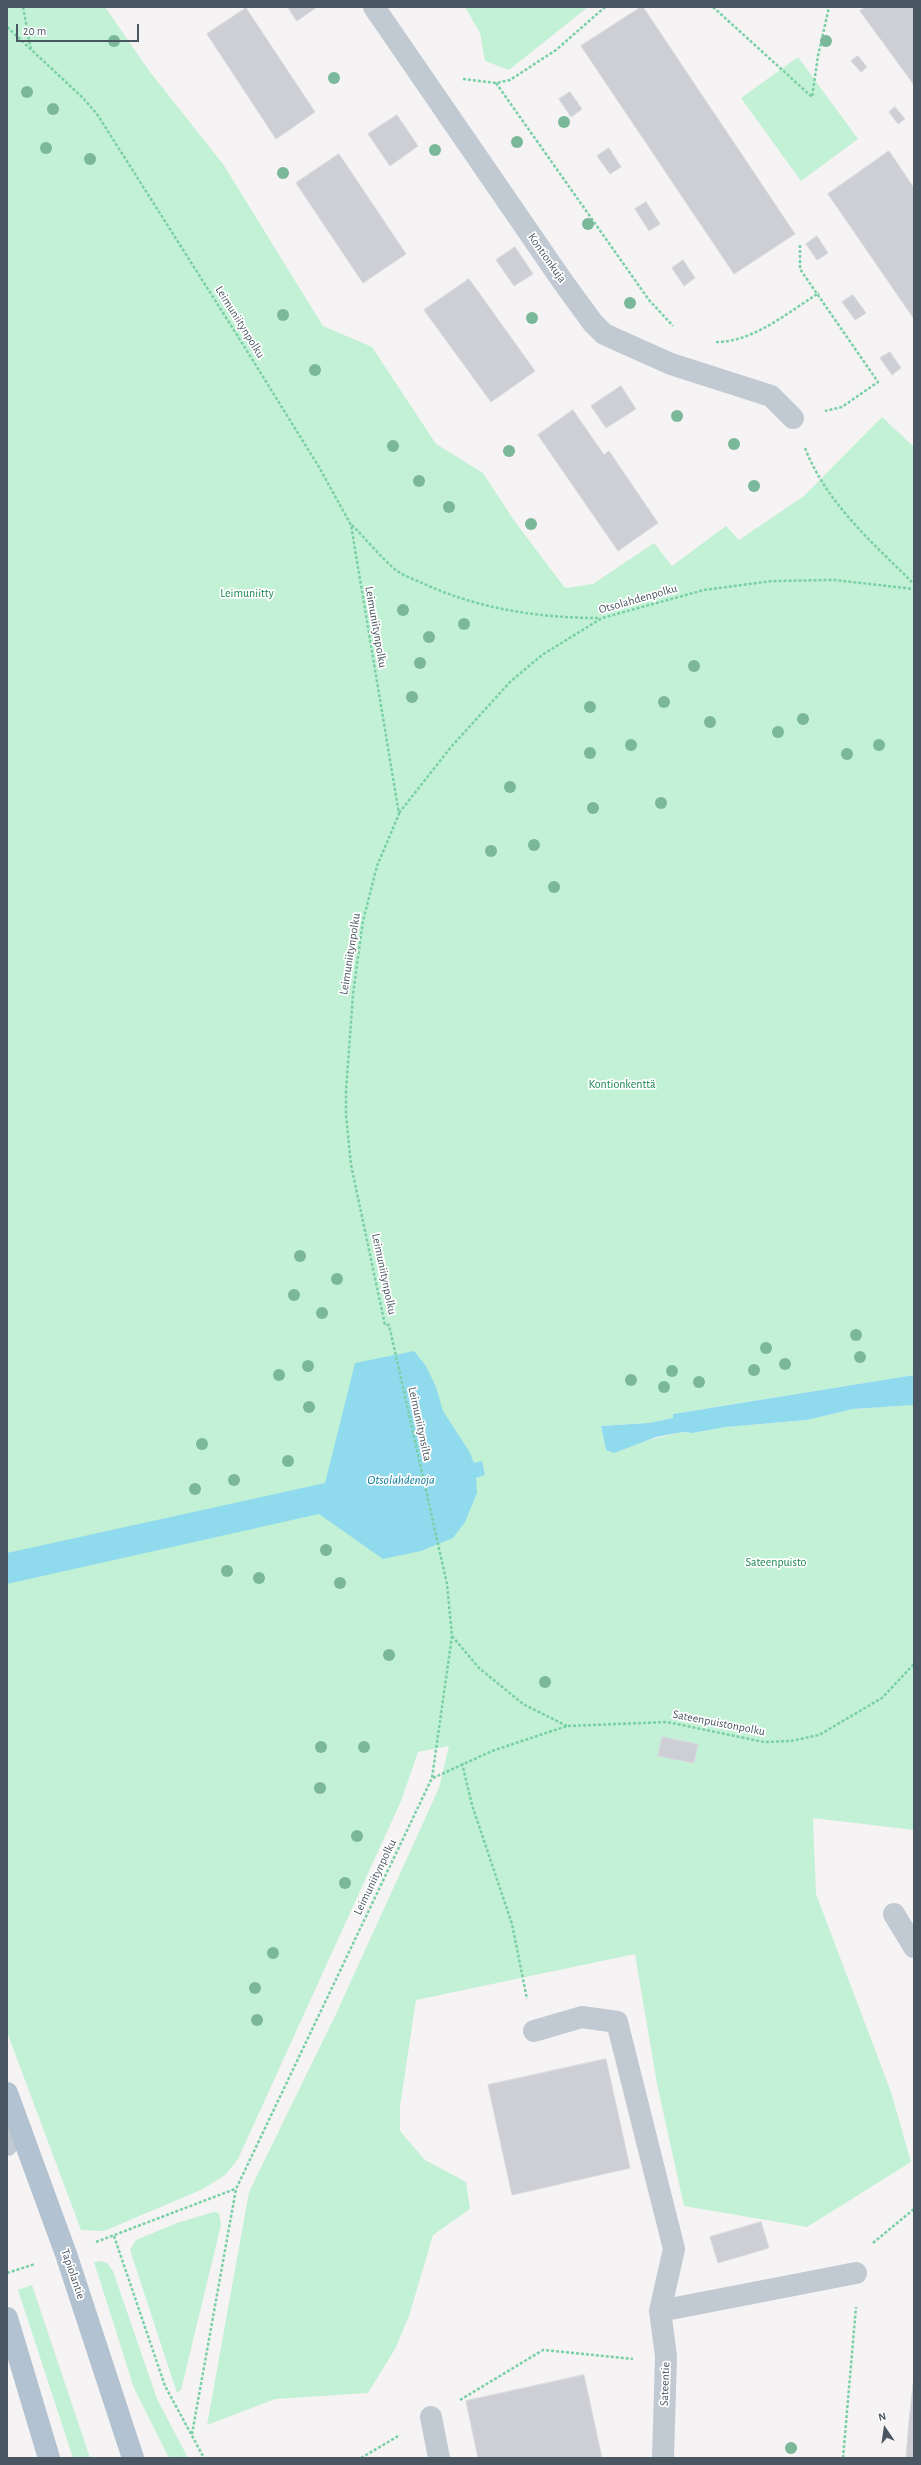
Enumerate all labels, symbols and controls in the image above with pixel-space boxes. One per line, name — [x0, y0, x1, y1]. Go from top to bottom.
scale bar — [18, 16, 141, 42]
text: 20 m — [23, 25, 46, 37]
street label: Kontionkuja — [525, 230, 569, 286]
street label: Leimuniitynpolku — [212, 283, 268, 361]
street label: Otsolahdenpolku — [597, 581, 679, 617]
street label: Leimuniitynpolku — [362, 585, 390, 669]
park label: Leimuniitty — [220, 586, 274, 600]
street label: Leimuniitynpolku — [336, 912, 364, 996]
park label: Kontionkenttä — [588, 1077, 656, 1091]
street label: Leimuniitynpolku — [368, 1232, 400, 1316]
street label: Leimuniitynsilta — [405, 1385, 435, 1463]
water label: Otsolahdenoja — [367, 1472, 435, 1488]
park label: Sateenpuisto — [745, 1555, 807, 1569]
street label: Sateenpuistonpolku — [672, 1707, 766, 1739]
street label: Leimuniitynpolku — [350, 1837, 400, 1917]
street label: Tapiolantie — [58, 2247, 88, 2301]
street label: Sateentie — [657, 2362, 673, 2406]
north arrow — [865, 2409, 905, 2449]
text: N — [877, 2411, 887, 2423]

